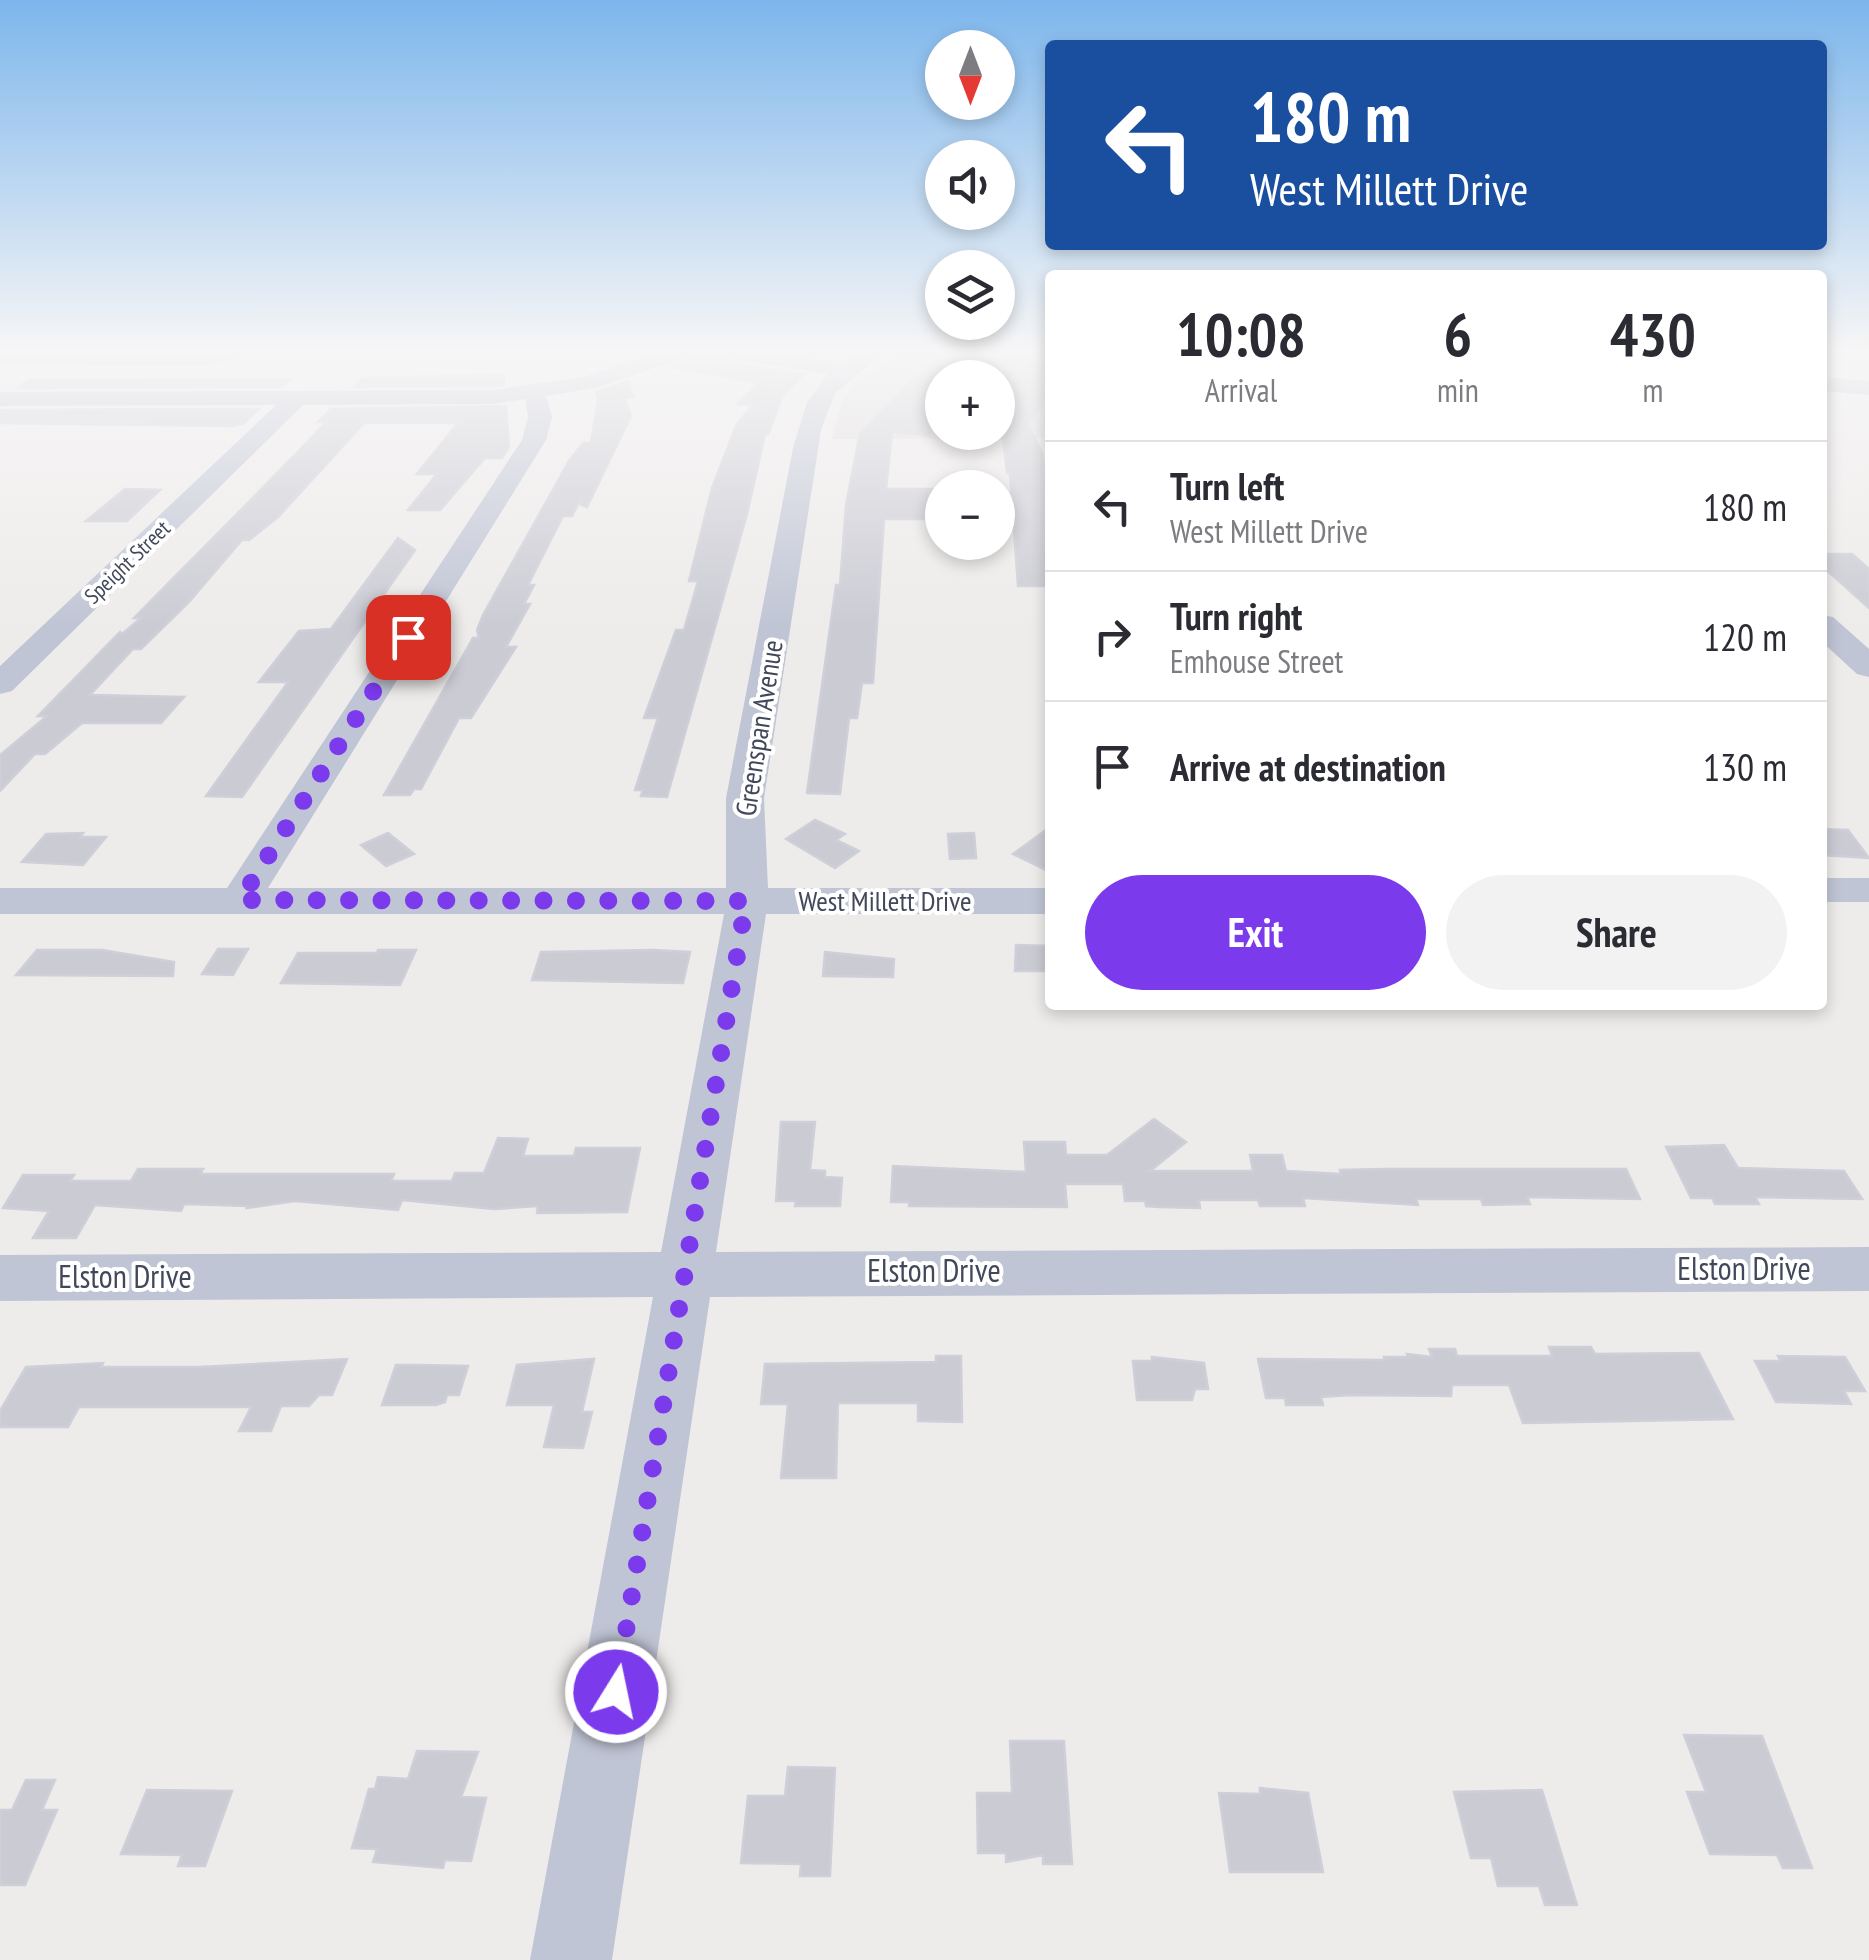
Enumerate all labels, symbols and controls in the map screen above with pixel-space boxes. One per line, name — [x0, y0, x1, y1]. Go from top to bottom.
north arrow — [925, 30, 1015, 120]
map controls — [925, 30, 1015, 560]
text: 180 m — [1250, 71, 1411, 161]
icon: left — [1085, 80, 1215, 210]
button: sound — [925, 140, 1015, 230]
text: West Millett Drive — [1250, 159, 1528, 217]
button: layers — [925, 250, 1015, 340]
text: 10:08 — [1176, 295, 1306, 373]
text: 6 — [1444, 295, 1472, 373]
text: 430 — [1610, 295, 1696, 373]
button: + — [925, 360, 1015, 450]
text: Arrival — [1205, 369, 1277, 411]
text: min — [1437, 369, 1479, 411]
text: m — [1642, 369, 1663, 411]
text: Turn left — [1170, 461, 1284, 510]
button: − — [925, 470, 1015, 560]
icon: left — [1085, 479, 1140, 534]
text: 180 m — [1703, 482, 1787, 531]
text: West Millett Drive — [1170, 510, 1368, 552]
street label: Speight Street — [78, 514, 176, 610]
text: Turn right — [1170, 591, 1302, 640]
pin — [366, 595, 451, 680]
icon: right — [1085, 609, 1140, 664]
icon: arrive — [381, 610, 436, 665]
text: 120 m — [1703, 612, 1787, 661]
street label: Greenspan Avenue — [726, 637, 791, 819]
text: Emhouse Street — [1170, 640, 1343, 682]
icon: arrive — [1085, 739, 1140, 794]
text: Arrive at destination — [1170, 742, 1446, 791]
text: 130 m — [1703, 742, 1787, 791]
button: Exit — [1085, 875, 1426, 990]
button: Share — [1446, 875, 1787, 990]
street label: West Millett Drive — [798, 882, 972, 919]
street label: Elston Drive — [1677, 1247, 1811, 1289]
street label: Elston Drive — [867, 1249, 1001, 1291]
street label: Elston Drive — [58, 1255, 192, 1297]
position arrow — [564, 1640, 668, 1744]

